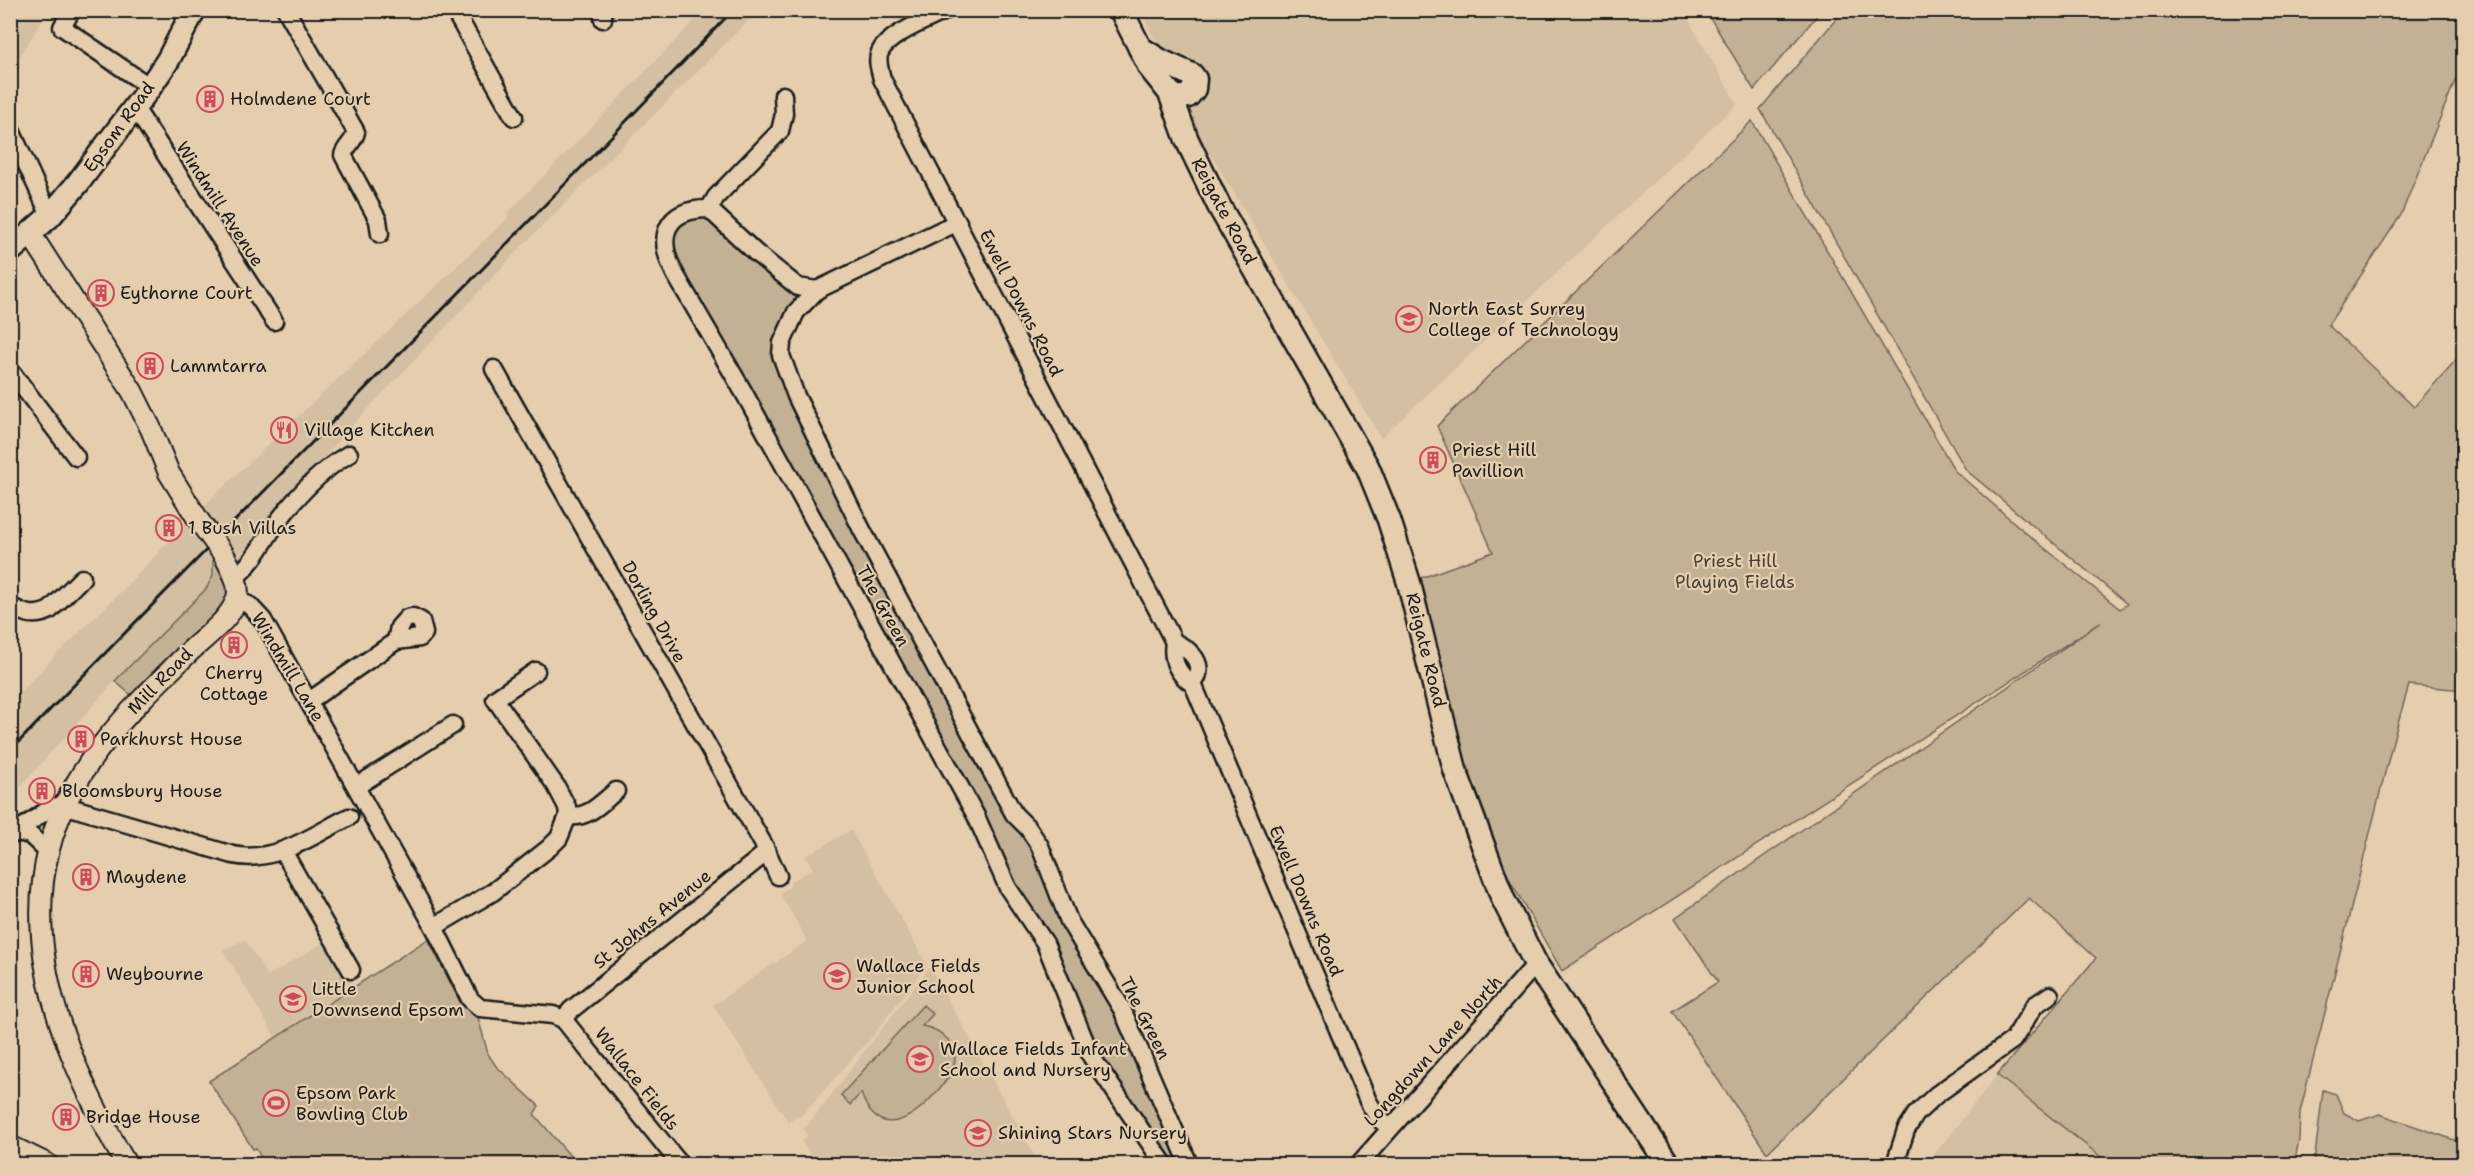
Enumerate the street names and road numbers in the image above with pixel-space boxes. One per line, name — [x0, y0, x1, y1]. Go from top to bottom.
street label: Epsom Road — [78, 77, 160, 177]
street label: Windmill Avenue — [170, 137, 270, 271]
street label: Reigate Road — [1186, 153, 1262, 269]
street label: Ewell Downs Road — [974, 225, 1068, 381]
street label: Dorling Drive — [616, 557, 692, 667]
street label: The Green — [851, 561, 915, 651]
street label: Reigate Road — [1400, 590, 1452, 710]
street label: Windmill Lane — [246, 608, 330, 726]
street label: Mill Road — [122, 642, 198, 720]
street label: Ewell Downs Road — [1263, 822, 1349, 980]
street label: St Johns Avenue — [588, 864, 716, 974]
street label: Longdown Lane North — [1359, 970, 1507, 1132]
street label: The Green — [1114, 973, 1176, 1063]
street label: Wallace Fields — [589, 1022, 685, 1136]

